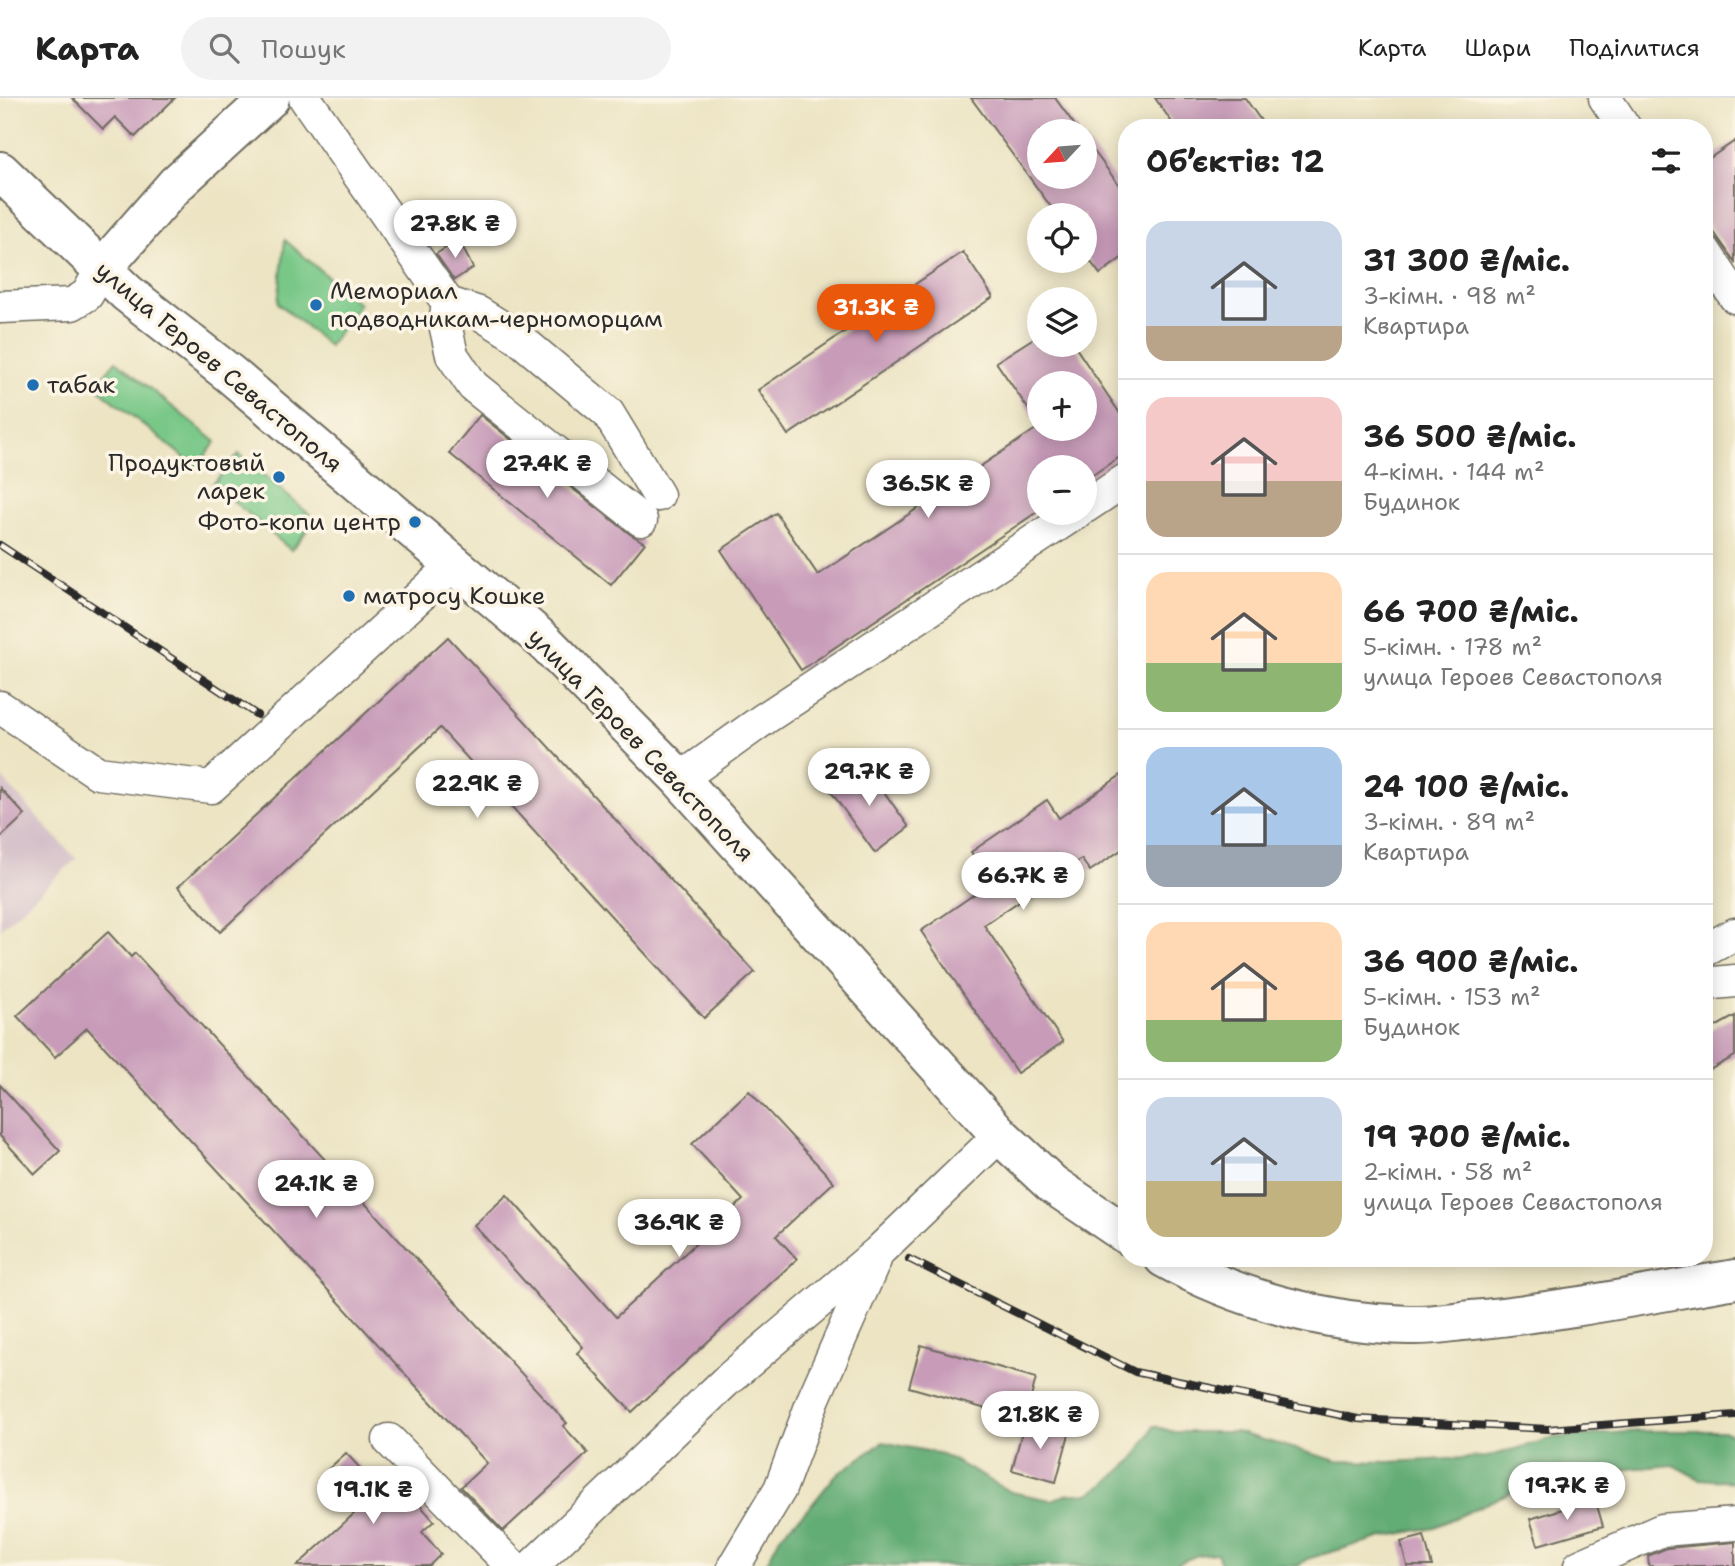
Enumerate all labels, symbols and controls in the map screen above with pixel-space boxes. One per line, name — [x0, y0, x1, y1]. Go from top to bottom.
search box — [181, 17, 671, 80]
text: Карта — [35, 26, 139, 71]
icon: search — [205, 29, 243, 67]
text: Пошук — [261, 31, 346, 66]
text: Карта — [1358, 32, 1426, 64]
text: Шари — [1464, 32, 1531, 64]
text: Поділитися — [1569, 32, 1700, 64]
north arrow — [1027, 119, 1097, 189]
map controls — [1027, 119, 1097, 525]
text: Об’єктів: 12 — [1146, 141, 1324, 182]
icon: filters — [1647, 142, 1685, 180]
pin: 27.8K ₴ — [390, 200, 520, 260]
button: locate — [1027, 203, 1097, 273]
text: 27.8K ₴ — [410, 208, 500, 238]
text: 31 300 ₴/міс. — [1363, 240, 1570, 281]
icon: home — [1202, 249, 1286, 333]
street label: улица Героев Севастополя — [89, 254, 349, 480]
place label: Мемориал подводникам-черноморцам — [330, 275, 663, 335]
text: 3-кімн. · 98 m² — [1363, 281, 1536, 311]
pin: 31.3K ₴ — [811, 285, 941, 344]
button: layers — [1027, 287, 1097, 357]
text: 31.3K ₴ — [833, 292, 919, 322]
marker: Мемориал подводникам-черноморцам — [308, 297, 324, 313]
text: Квартира — [1363, 311, 1469, 341]
place label: табак — [47, 369, 115, 401]
button: + — [1027, 371, 1097, 441]
marker: табак — [25, 377, 41, 393]
text: 36 500 ₴/міс. — [1363, 416, 1577, 457]
icon: home — [1202, 425, 1286, 509]
pin: 27.4K ₴ — [482, 440, 612, 500]
place label: Продуктовый ларек — [108, 447, 265, 507]
text: 27.4K ₴ — [502, 448, 592, 478]
button: − — [1027, 455, 1097, 525]
text: 4-кімн. · 144 m² — [1363, 457, 1544, 487]
pin: 36.5K ₴ — [863, 460, 993, 520]
text: 36.5K ₴ — [882, 468, 974, 498]
marker: Продуктовый ларек — [271, 469, 287, 485]
text: Будинок — [1363, 487, 1460, 517]
place label: Фото-копи центр — [198, 506, 401, 538]
marker: Фото-копи центр — [407, 514, 423, 530]
place label: матросу Кошке — [363, 580, 545, 612]
marker: матросу Кошке — [341, 588, 357, 604]
text: 66 700 ₴/міс. — [1363, 591, 1579, 632]
icon: home — [1202, 600, 1286, 684]
street label: улица Героев Севастополя — [521, 621, 761, 869]
text: 5-кімн. · 178 m² — [1363, 632, 1542, 662]
text: улица Героев Севастополя — [1363, 662, 1663, 692]
pin: 29.7K ₴ — [804, 748, 934, 808]
text: 29.7K ₴ — [824, 756, 914, 786]
pin: 22.9K ₴ — [412, 760, 542, 820]
text: 24 100 ₴/міс. — [1363, 766, 1569, 807]
text: 22.9K ₴ — [432, 768, 522, 798]
icon: home — [1202, 775, 1286, 859]
text: 3-кімн. · 89 m² — [1363, 807, 1535, 837]
text: Квартира — [1363, 837, 1469, 867]
pin: 66.7K ₴ — [958, 852, 1088, 912]
text: 66.7K ₴ — [977, 860, 1069, 890]
text: 36 900 ₴/міс. — [1363, 941, 1579, 982]
icon: home — [1202, 950, 1286, 1034]
text: 5-кімн. · 153 m² — [1363, 982, 1541, 1012]
text: Будинок — [1363, 1012, 1460, 1042]
text: 19 700 ₴/міс. — [1363, 1116, 1571, 1157]
icon: home — [1202, 1125, 1286, 1209]
text: 2-кімн. · 58 m² — [1363, 1157, 1532, 1187]
pin: 24.1K ₴ — [251, 1160, 381, 1220]
text: 24.1K ₴ — [274, 1168, 358, 1198]
text: улица Героев Севастополя — [1363, 1187, 1663, 1217]
pin: 36.9K ₴ — [614, 1200, 744, 1259]
text: 36.9K ₴ — [634, 1207, 724, 1237]
pin: 21.8K ₴ — [975, 1392, 1105, 1451]
text: 21.8K ₴ — [997, 1399, 1083, 1429]
pin: 19.7K ₴ — [1502, 1462, 1632, 1522]
pin: 19.1K ₴ — [308, 1466, 438, 1526]
text: 19.7K ₴ — [1524, 1470, 1610, 1500]
text: 19.1K ₴ — [333, 1474, 413, 1504]

